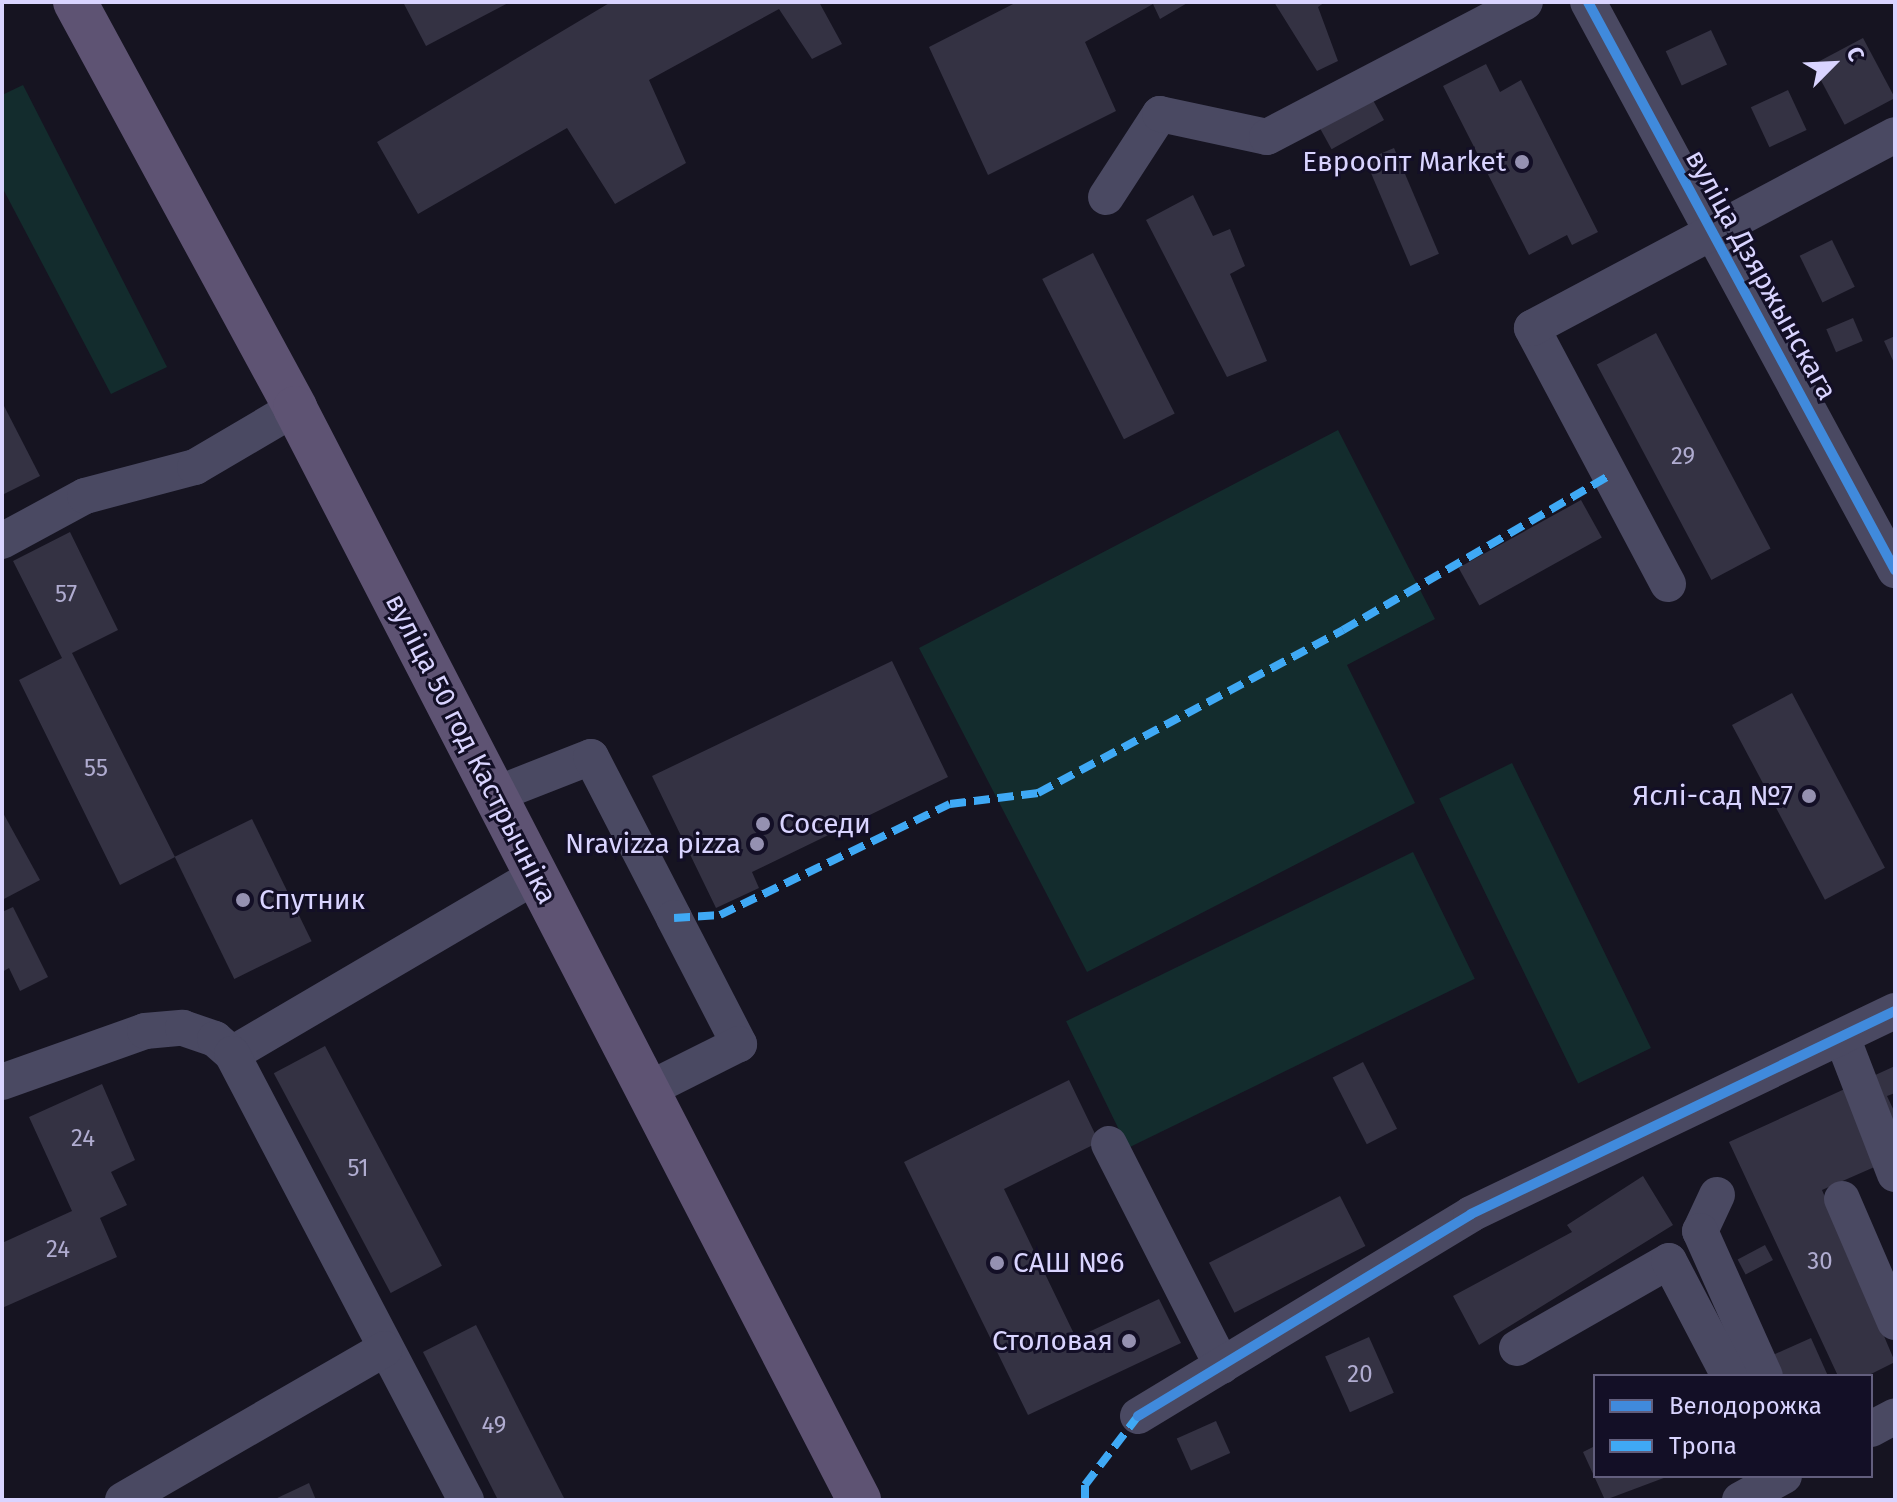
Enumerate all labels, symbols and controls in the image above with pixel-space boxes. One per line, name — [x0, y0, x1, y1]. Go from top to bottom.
north arrow — [1793, 24, 1873, 104]
text: С — [1840, 43, 1870, 65]
street label: вуліца Дзяржынскага — [1678, 144, 1844, 406]
place label: Евроопт Market — [1302, 145, 1506, 179]
marker: Евроопт Market — [1513, 153, 1531, 171]
house number: 29 — [1671, 443, 1695, 471]
house number: 57 — [55, 581, 77, 609]
street label: вуліца 50 год Кастрычніка — [378, 588, 564, 910]
house number: 55 — [84, 755, 108, 783]
place label: Яслі-сад №7 — [1632, 779, 1793, 813]
marker: Яслі-сад №7 — [1800, 787, 1818, 805]
place label: Соседи — [779, 807, 871, 841]
marker: Соседи — [754, 815, 772, 833]
place label: Nravizza pizza — [565, 827, 741, 861]
marker: Nravizza pizza — [748, 835, 766, 853]
place label: Спутник — [259, 883, 365, 917]
marker: Спутник — [234, 891, 252, 909]
house number: 24 — [71, 1125, 95, 1153]
house number: 51 — [347, 1155, 369, 1183]
house number: 24 — [46, 1236, 70, 1264]
place label: САШ №6 — [1013, 1246, 1124, 1280]
house number: 30 — [1807, 1248, 1833, 1276]
marker: САШ №6 — [988, 1254, 1006, 1272]
place label: Столовая — [992, 1324, 1113, 1358]
marker: Столовая — [1120, 1332, 1138, 1350]
house number: 20 — [1347, 1361, 1373, 1389]
legend — [1593, 1374, 1873, 1478]
text: Велодорожка — [1669, 1392, 1822, 1420]
house number: 49 — [482, 1412, 506, 1440]
text: Тропа — [1669, 1432, 1737, 1460]

